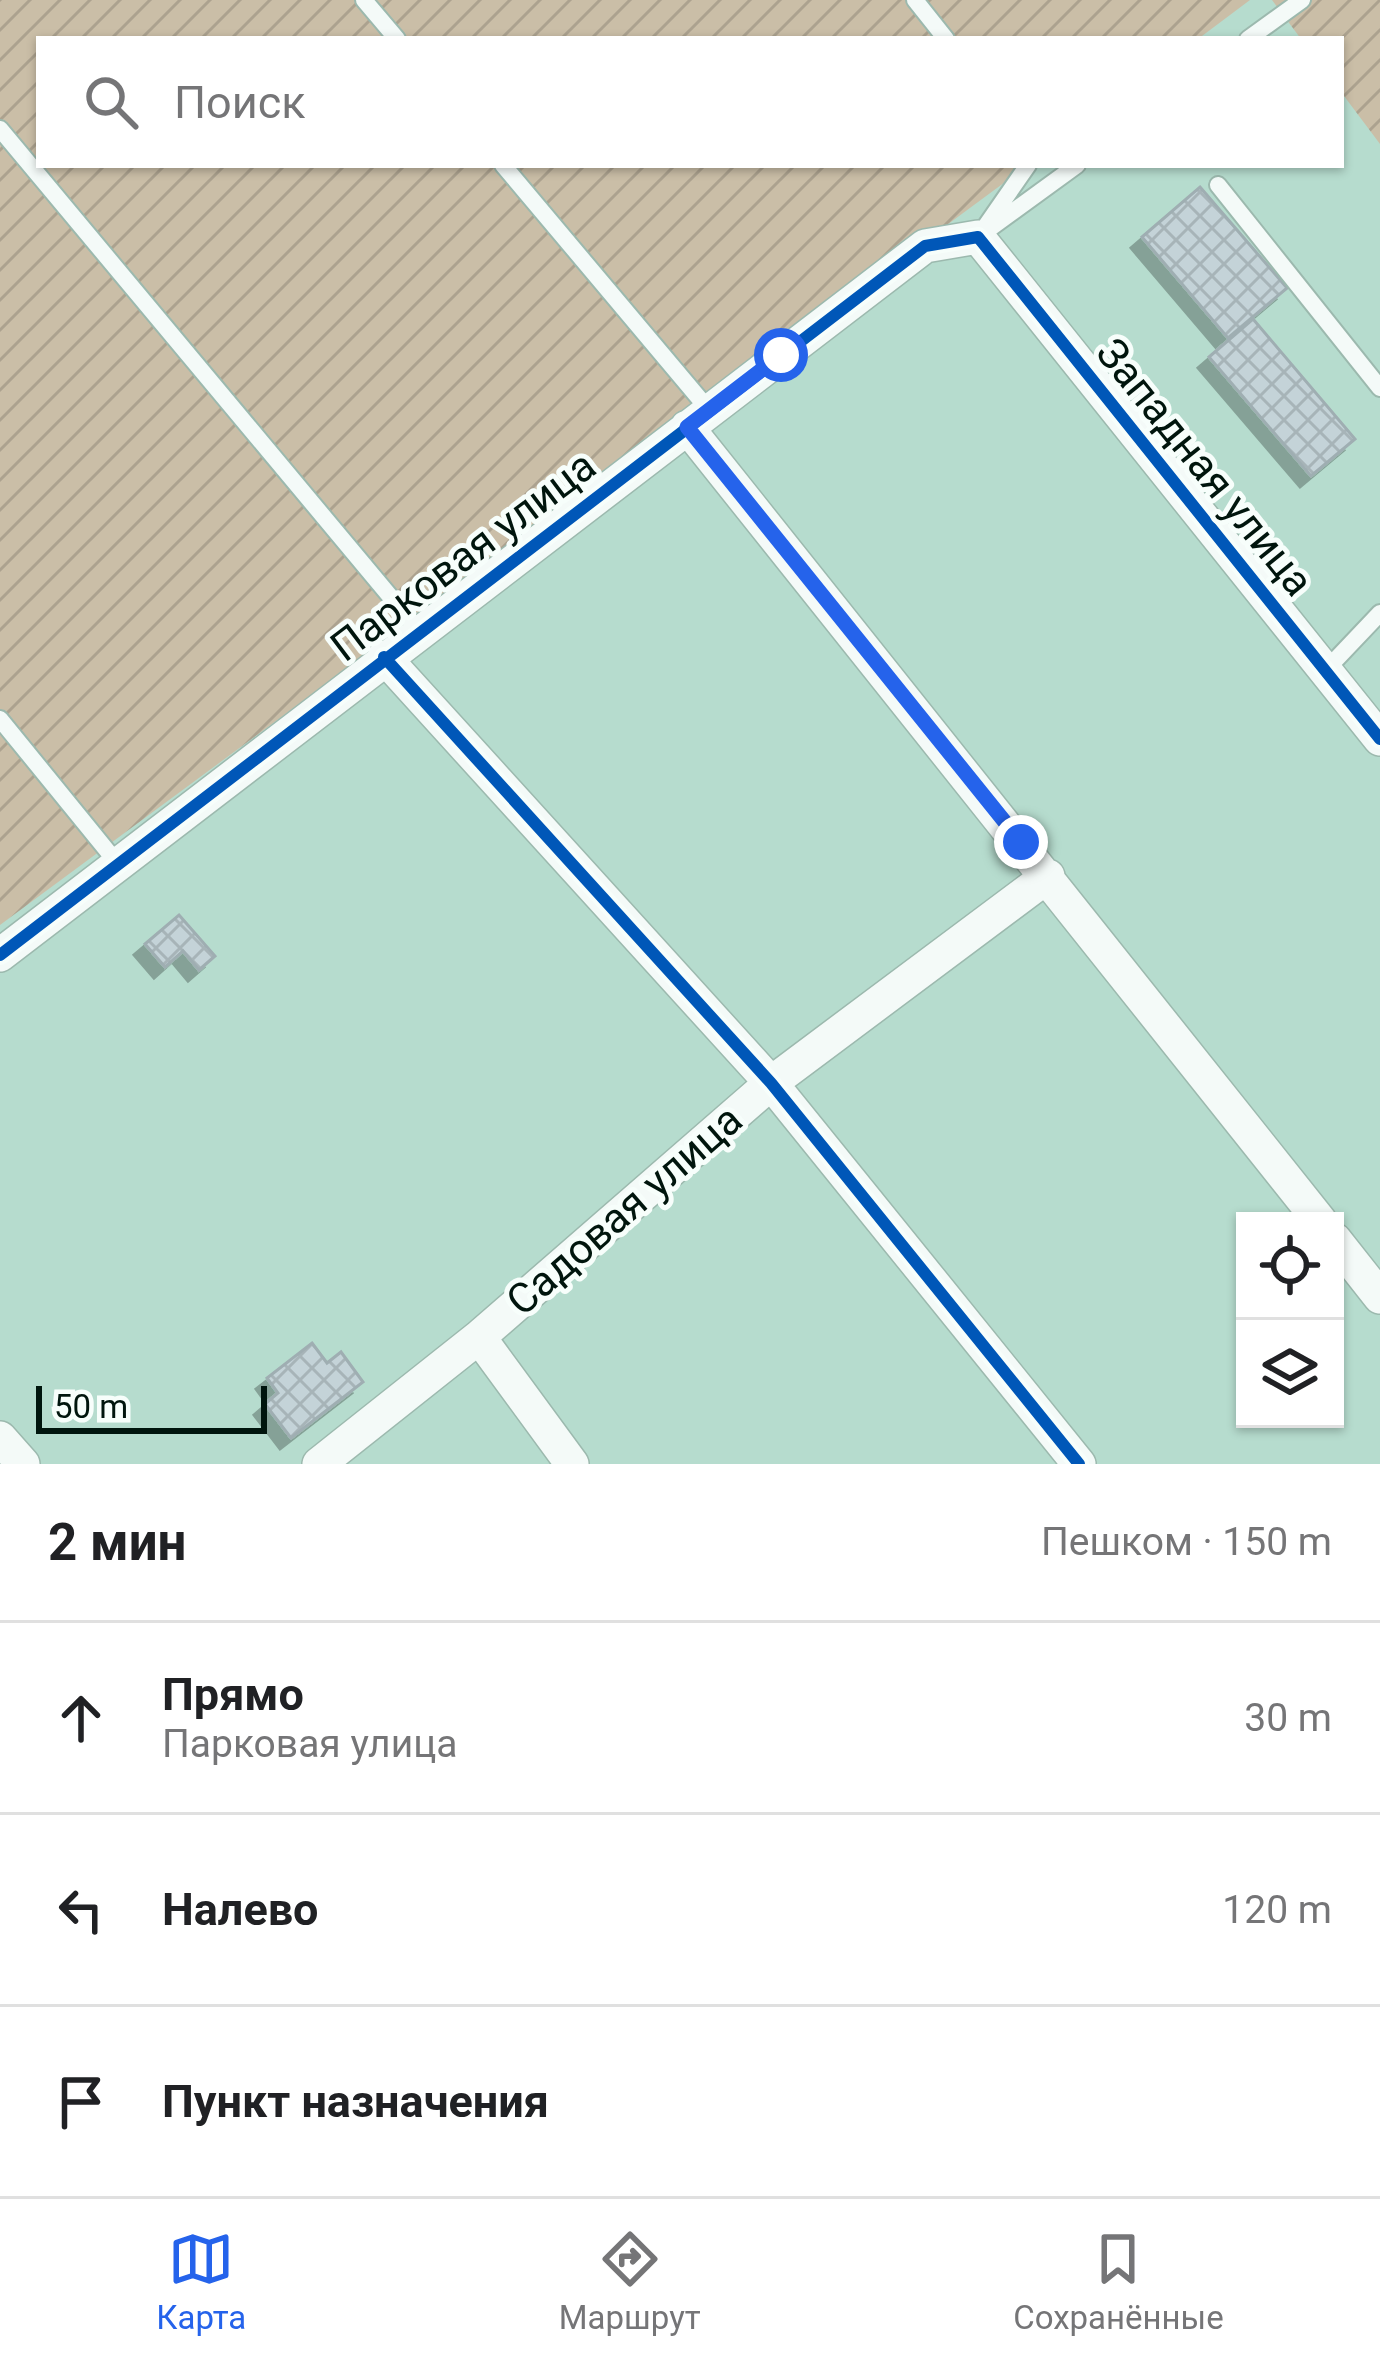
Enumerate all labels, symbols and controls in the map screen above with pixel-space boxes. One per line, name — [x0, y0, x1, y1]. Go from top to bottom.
search box — [36, 36, 1344, 168]
icon: search — [78, 69, 144, 135]
text: Поиск — [174, 76, 306, 129]
route start — [754, 328, 808, 382]
street label: Западная улица — [1087, 329, 1323, 605]
street label: Парковая улица — [321, 441, 605, 671]
route end — [994, 815, 1048, 869]
street label: Садовая улица — [497, 1095, 751, 1325]
map controls — [1236, 1212, 1344, 1428]
button: locate — [1236, 1212, 1344, 1320]
button: layers — [1236, 1320, 1344, 1428]
scale bar — [36, 1380, 267, 1433]
text: 50 m — [54, 1387, 128, 1426]
text: 2 мин — [48, 1513, 186, 1572]
text: Пешком · 150 m — [1041, 1519, 1332, 1565]
text: Прямо — [162, 1668, 304, 1721]
icon: ahead — [48, 1685, 114, 1751]
text: 30 m — [1244, 1695, 1332, 1741]
text: Парковая улица — [162, 1721, 458, 1767]
icon: left — [48, 1877, 114, 1943]
text: Налево — [162, 1883, 319, 1936]
text: 120 m — [1222, 1887, 1332, 1933]
icon: arrive — [48, 2069, 114, 2135]
text: Пункт назначения — [162, 2075, 549, 2128]
tab: Карта — [156, 2226, 246, 2337]
tab: Маршрут — [559, 2226, 701, 2337]
tab: Сохранённые — [1013, 2226, 1224, 2337]

